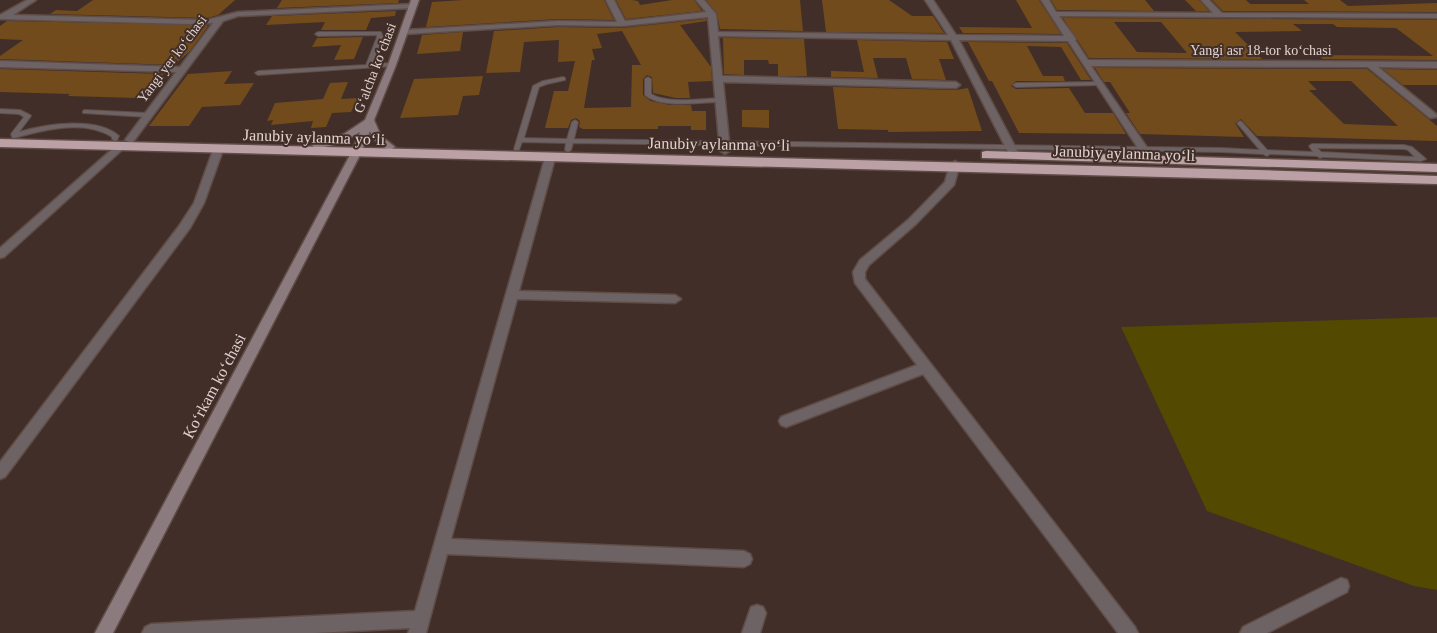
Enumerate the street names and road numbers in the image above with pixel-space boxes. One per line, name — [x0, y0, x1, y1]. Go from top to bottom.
street label: Yangi yer koʻchasi — [134, 12, 210, 105]
street label: Gʻalcha koʻchasi — [351, 21, 399, 115]
street label: Yangi asr 18-tor koʻchasi — [1190, 43, 1332, 58]
street label: Janubiy aylanma yoʻli — [243, 126, 386, 149]
street label: Janubiy aylanma yoʻli — [648, 134, 791, 155]
street label: Janubiy aylanma yoʻli — [1053, 142, 1196, 165]
street label: Ko‘rkam ko‘chasi — [179, 330, 249, 441]

